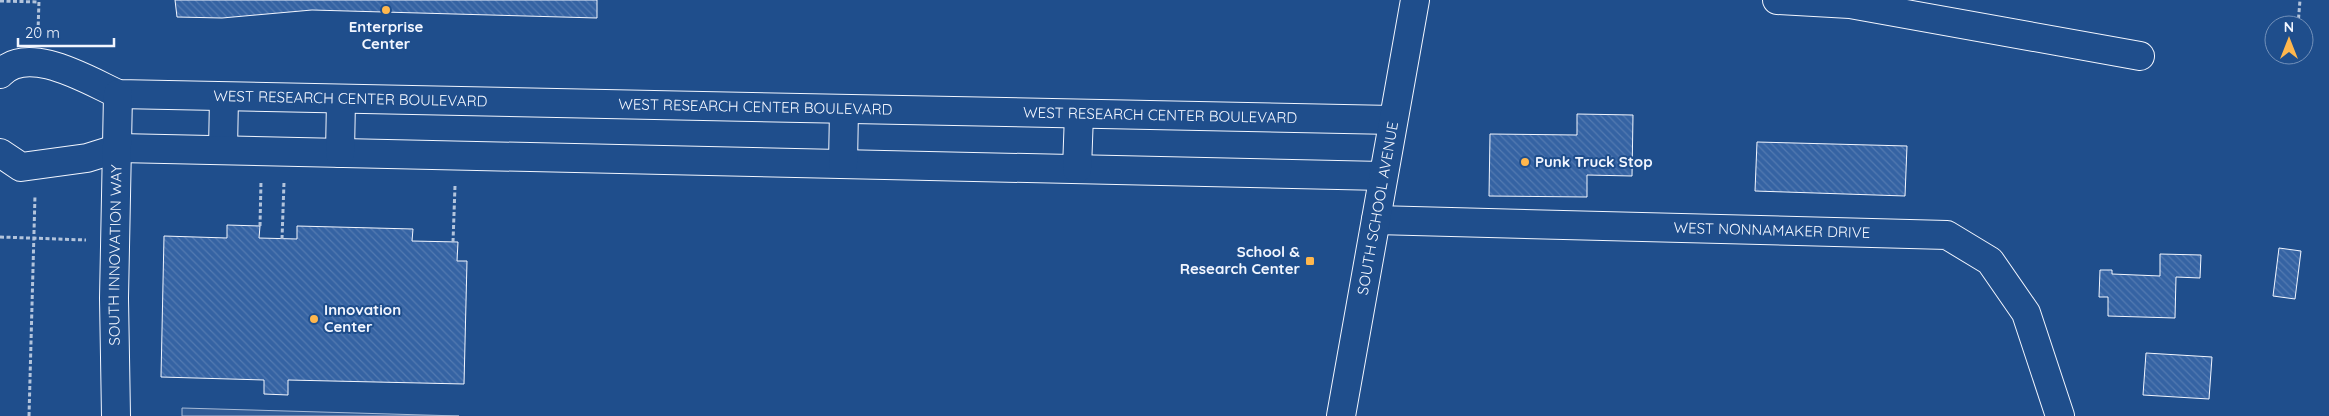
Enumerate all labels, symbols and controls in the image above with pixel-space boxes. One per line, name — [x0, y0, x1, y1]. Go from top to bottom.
marker: Enterprise Center — [380, 4, 392, 16]
scale bar — [18, 15, 114, 47]
north arrow — [2264, 15, 2314, 65]
place label: Enterprise Center — [349, 17, 423, 53]
text: N — [2284, 18, 2294, 36]
text: 20 m — [25, 23, 60, 42]
street label: WEST RESEARCH CENTER BOULEVARD — [213, 86, 488, 111]
street label: WEST RESEARCH CENTER BOULEVARD — [618, 94, 893, 119]
street label: WEST RESEARCH CENTER BOULEVARD — [1023, 102, 1298, 127]
street label: SOUTH SCHOOL AVENUE — [1353, 120, 1402, 296]
place label: Punk Truck Stop — [1535, 152, 1653, 171]
marker: Punk Truck Stop — [1519, 156, 1531, 168]
street label: SOUTH INNOVATION WAY — [104, 164, 126, 346]
street label: WEST NONNAMAKER DRIVE — [1673, 218, 1870, 242]
place label: School & Research Center — [1180, 242, 1300, 278]
marker: School & Research Center — [1304, 255, 1316, 267]
place label: Innovation Center — [324, 300, 401, 336]
marker: Innovation Center — [308, 313, 320, 325]

